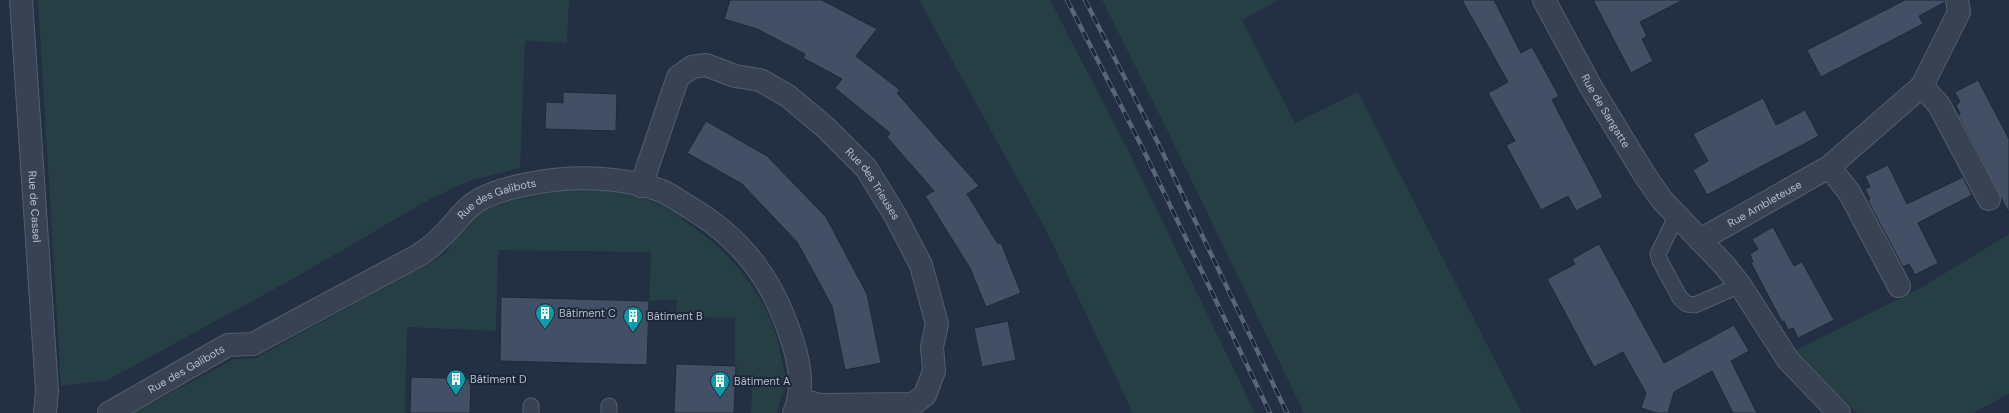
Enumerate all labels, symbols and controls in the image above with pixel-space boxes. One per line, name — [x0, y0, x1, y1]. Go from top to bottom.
street label: Rue de Sangatte — [1578, 72, 1633, 150]
street label: Rue des Trieuses — [843, 145, 903, 222]
street label: Rue de Cassel — [25, 170, 44, 243]
street label: Rue des Galibots — [454, 176, 537, 222]
street label: Rue Ambleteuse — [1725, 177, 1804, 230]
building icon: Bâtiment C — [534, 302, 556, 330]
building icon: Bâtiment B — [622, 305, 644, 333]
place label: Bâtiment C — [559, 306, 616, 320]
place label: Bâtiment B — [647, 309, 703, 323]
street label: Rue des Galibots — [145, 341, 227, 396]
building icon: Bâtiment D — [445, 368, 467, 396]
building icon: Bâtiment A — [709, 370, 731, 398]
place label: Bâtiment D — [470, 372, 527, 386]
place label: Bâtiment A — [734, 374, 790, 388]

